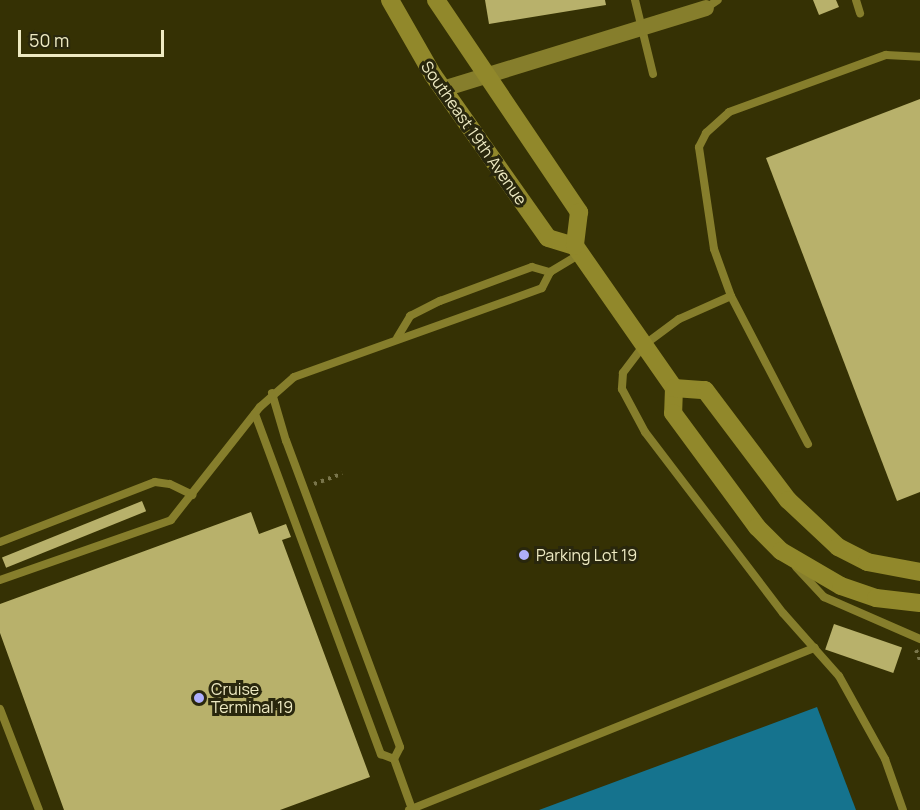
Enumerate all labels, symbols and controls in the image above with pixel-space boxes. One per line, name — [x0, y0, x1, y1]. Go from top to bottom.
scale bar — [21, 18, 166, 56]
text: 50 m — [29, 28, 69, 52]
street label: Southeast 19th Avenue — [417, 58, 531, 208]
place label: Parking Lot 19 — [536, 545, 637, 565]
marker: Parking Lot 19 — [517, 548, 531, 562]
place label: Cruise Terminal 19 — [211, 679, 293, 717]
marker: Cruise Terminal 19 — [192, 691, 206, 705]

